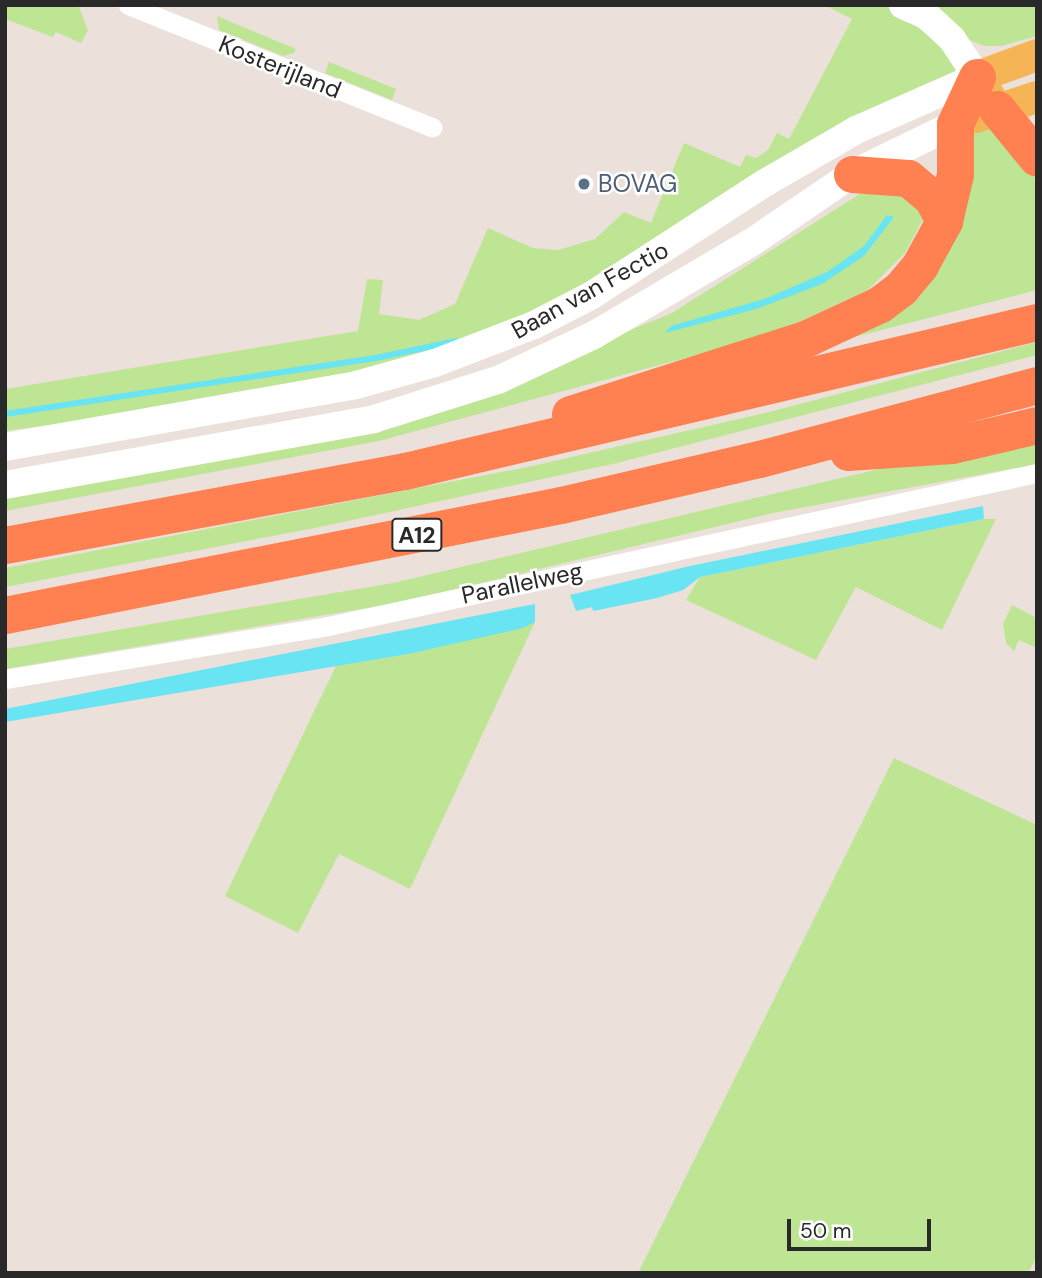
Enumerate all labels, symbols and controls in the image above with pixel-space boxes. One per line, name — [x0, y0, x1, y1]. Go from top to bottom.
street label: Kosterijland — [215, 29, 345, 105]
place label: BOVAG — [598, 170, 677, 198]
marker: BOVAG — [576, 176, 592, 192]
street label: Baan van Fectio — [507, 235, 673, 345]
road number: A12 — [391, 516, 443, 554]
street label: Parallelweg — [459, 556, 585, 610]
scale bar — [790, 1204, 934, 1248]
text: 50 m — [800, 1217, 851, 1245]

